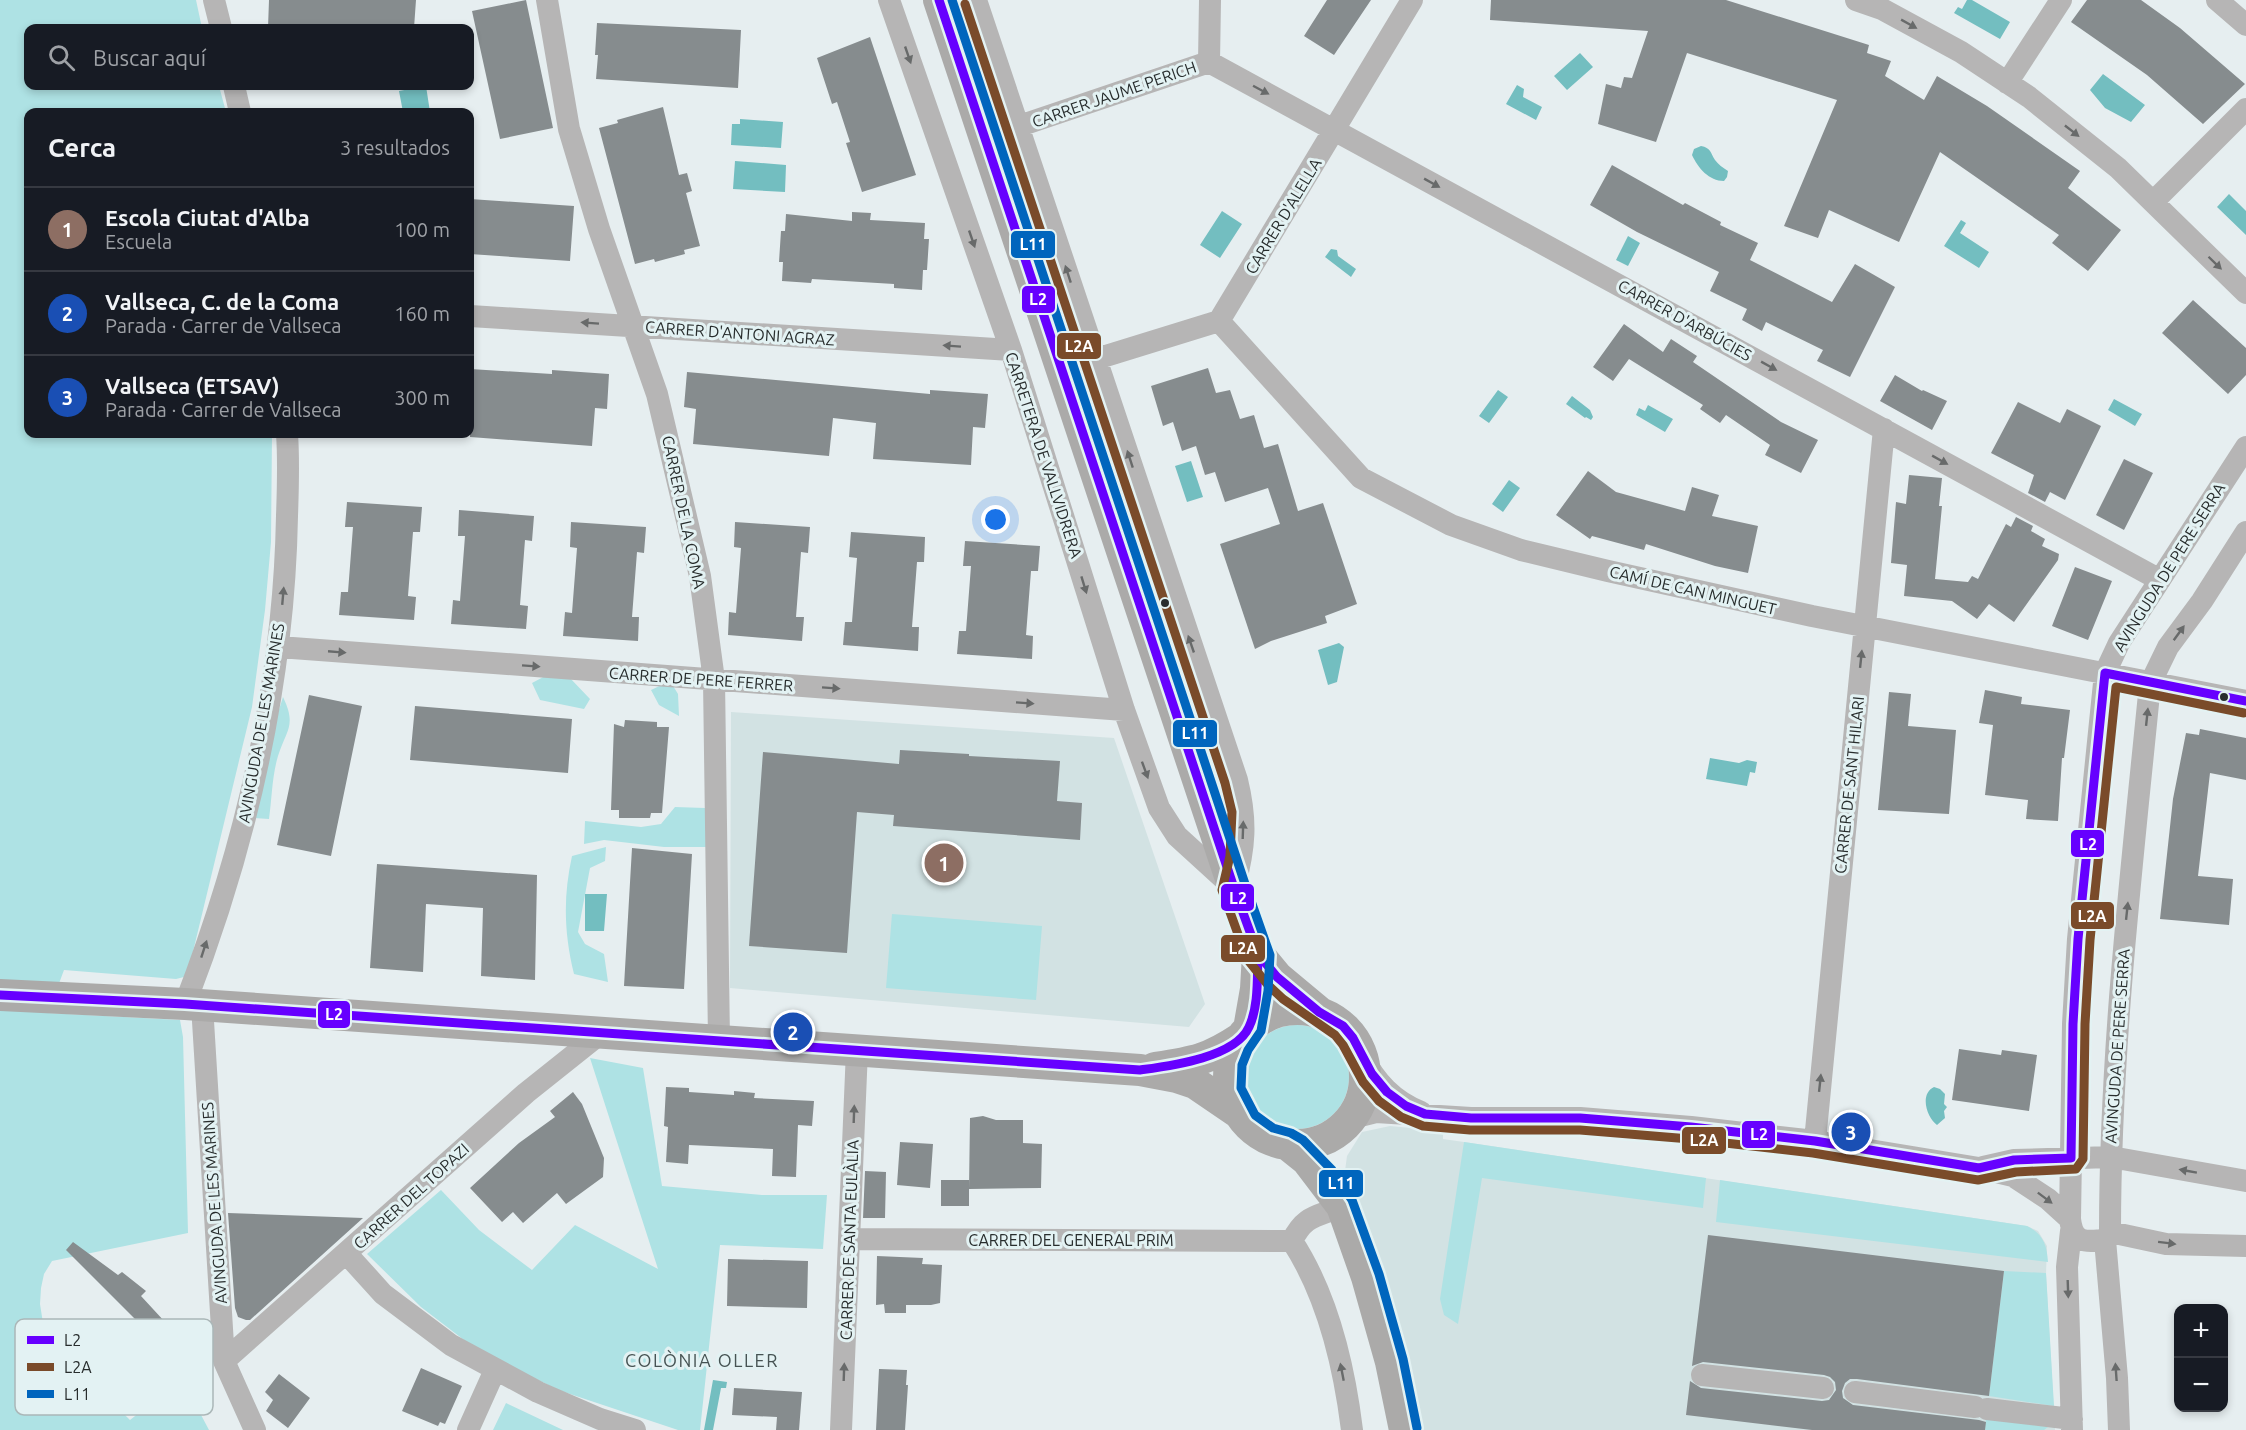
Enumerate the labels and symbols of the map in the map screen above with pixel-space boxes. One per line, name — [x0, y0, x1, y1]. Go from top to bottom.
one-way arrow — [1901, 19, 1918, 29]
one-way arrow — [903, 46, 913, 64]
street label: CARRER JAUME PERICH — [1030, 57, 1198, 131]
one-way arrow — [1252, 85, 1269, 95]
one-way arrow — [2064, 125, 2079, 137]
street label: CARRER D'ALELLA — [1241, 154, 1325, 277]
one-way arrow — [1424, 178, 1441, 188]
line badge: L11 — [1010, 230, 1056, 259]
one-way arrow — [968, 231, 977, 249]
text: L11 — [1020, 235, 1046, 253]
one-way arrow — [2208, 256, 2223, 270]
one-way arrow — [1063, 265, 1072, 283]
street label: CARRER D'ARBÚCIES — [1615, 274, 1756, 364]
line badge: L2 — [1021, 285, 1056, 314]
text: L2 — [1029, 290, 1047, 308]
street label: CARRER D'ANTONI AGRAZ — [645, 317, 835, 349]
one-way arrow — [580, 319, 599, 328]
line badge: L2A — [1056, 332, 1102, 360]
text: L2A — [1064, 337, 1094, 355]
one-way arrow — [943, 342, 962, 351]
street label: CARRETERA DE VALLVIDRERA — [1002, 350, 1086, 561]
one-way arrow — [1761, 361, 1778, 371]
street label: CARRER DE LA COMA — [659, 434, 709, 591]
one-way arrow — [1124, 450, 1134, 468]
one-way arrow — [1932, 455, 1949, 465]
street label: AVINGUDA DE PERE SERRA — [2110, 479, 2229, 655]
your location — [981, 505, 1010, 534]
street label: CAMÍ DE CAN MINGUET — [1608, 560, 1779, 618]
one-way arrow — [1080, 576, 1090, 594]
one-way arrow — [278, 586, 288, 605]
unlabelled marker — [1159, 597, 1171, 609]
street label: AVINGUDA DE LES MARINES — [235, 622, 287, 824]
one-way arrow — [2173, 625, 2185, 641]
one-way arrow — [1186, 635, 1196, 653]
one-way arrow — [328, 647, 347, 656]
one-way arrow — [1856, 650, 1866, 669]
one-way arrow — [522, 662, 541, 671]
street label: CARRER DE PERE FERRER — [608, 664, 794, 694]
one-way arrow — [821, 684, 840, 693]
unlabelled marker — [2218, 691, 2230, 703]
street label: CARRER DE SANT HILARI — [1831, 695, 1867, 875]
one-way arrow — [1016, 698, 1035, 708]
one-way arrow — [2142, 707, 2152, 726]
line badge: L11 — [1172, 719, 1218, 748]
text: L11 — [1182, 724, 1208, 742]
one-way arrow — [1141, 761, 1151, 779]
one-way arrow — [1239, 821, 1248, 840]
line badge: L2 — [2070, 829, 2105, 858]
text: L2 — [2079, 835, 2097, 853]
pin: 1 — [924, 840, 964, 886]
line badge: L2 — [1220, 883, 1255, 912]
text: L2 — [1229, 889, 1247, 907]
line badge: L2A — [2070, 901, 2115, 930]
one-way arrow — [2122, 901, 2132, 920]
text: L2A — [2077, 907, 2107, 925]
line badge: L2A — [1220, 934, 1266, 963]
text: L2A — [1228, 939, 1258, 957]
one-way arrow — [200, 940, 209, 958]
street label: AVINGUDA DE PERE SERRA — [2101, 947, 2133, 1144]
line badge: L2 — [317, 1000, 351, 1029]
text: L2 — [325, 1005, 343, 1023]
pin: 2 — [774, 1010, 812, 1054]
one-way arrow — [1815, 1074, 1825, 1093]
street label: AVINGUDA DE LES MARINES — [198, 1101, 230, 1305]
one-way arrow — [850, 1104, 859, 1123]
pin: 3 — [1832, 1110, 1870, 1154]
line badge: L2 — [1741, 1120, 1776, 1149]
text: L2 — [1750, 1125, 1768, 1143]
line badge: L2A — [1681, 1126, 1727, 1155]
text: L2A — [1689, 1131, 1719, 1149]
street label: CARRER DEL TOPAZI — [350, 1139, 472, 1253]
street label: CARRER DE SANTA EULÀLIA — [835, 1139, 862, 1341]
one-way arrow — [2179, 1166, 2198, 1175]
line badge: L11 — [1318, 1169, 1364, 1198]
text: L11 — [1328, 1174, 1354, 1192]
one-way arrow — [2037, 1192, 2053, 1204]
street label: CARRER DEL GENERAL PRIM — [968, 1231, 1174, 1249]
one-way arrow — [2158, 1239, 2177, 1248]
one-way arrow — [2063, 1280, 2073, 1299]
legend — [15, 1319, 213, 1415]
text: L2 — [64, 1331, 81, 1349]
district label: COLÒNIA OLLER — [625, 1349, 779, 1370]
text: L2A — [64, 1358, 92, 1376]
one-way arrow — [839, 1362, 848, 1381]
one-way arrow — [2111, 1362, 2121, 1381]
one-way arrow — [1337, 1363, 1346, 1382]
text: L11 — [64, 1385, 90, 1403]

